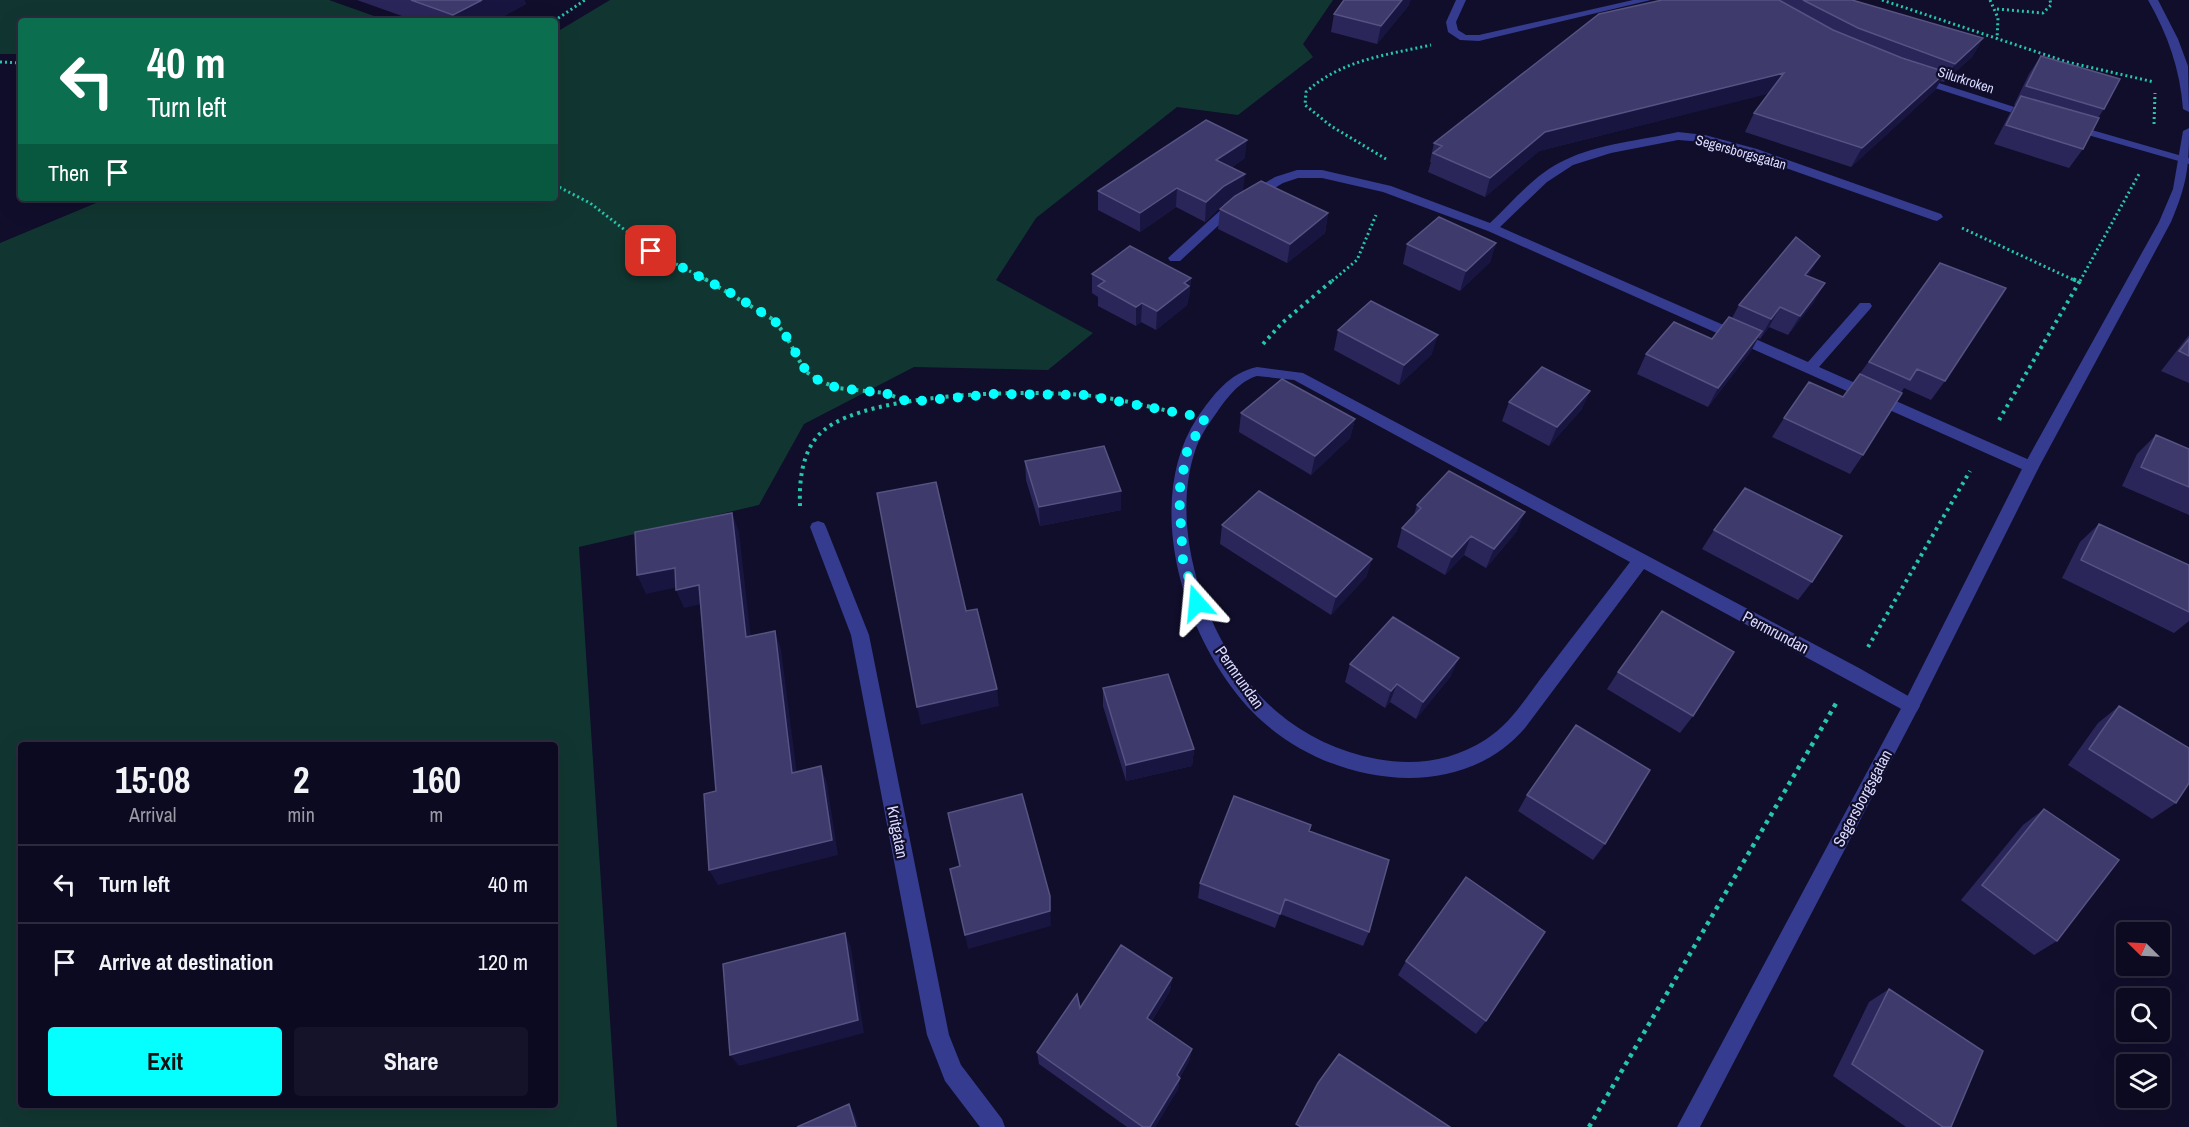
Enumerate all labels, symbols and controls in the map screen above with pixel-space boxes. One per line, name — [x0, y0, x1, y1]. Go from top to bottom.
text: 40 m — [147, 35, 226, 91]
icon: left — [48, 42, 126, 120]
street label: Silurkroken — [1936, 62, 1996, 98]
text: Turn left — [147, 89, 226, 125]
street label: Segersborgsgatan — [1693, 130, 1789, 174]
icon: arrive — [101, 156, 134, 189]
text: Then — [48, 158, 89, 188]
pin — [625, 225, 676, 276]
icon: arrive — [634, 234, 667, 267]
position arrow — [1165, 571, 1229, 635]
street label: Permrundan — [1739, 605, 1813, 659]
street label: Permrundan — [1210, 641, 1270, 713]
street label: Segersborgsgatan — [1827, 746, 1897, 850]
text: 15:08 — [115, 756, 190, 804]
text: 2 — [293, 756, 309, 804]
text: 160 — [412, 756, 461, 804]
text: Arrival — [129, 801, 176, 828]
text: min — [287, 801, 315, 828]
text: m — [430, 801, 443, 828]
street label: Kritgatan — [882, 804, 914, 860]
icon: left — [48, 868, 81, 901]
text: Turn left — [99, 869, 170, 899]
text: 40 m — [488, 869, 528, 899]
north arrow — [2116, 922, 2170, 976]
map controls — [2116, 922, 2170, 1108]
icon: arrive — [48, 946, 81, 979]
text: Arrive at destination — [99, 947, 273, 977]
text: 120 m — [478, 947, 528, 977]
button: search — [2116, 988, 2170, 1042]
button: Exit — [48, 1027, 282, 1096]
button: Share — [294, 1027, 528, 1096]
button: layers — [2116, 1054, 2170, 1108]

